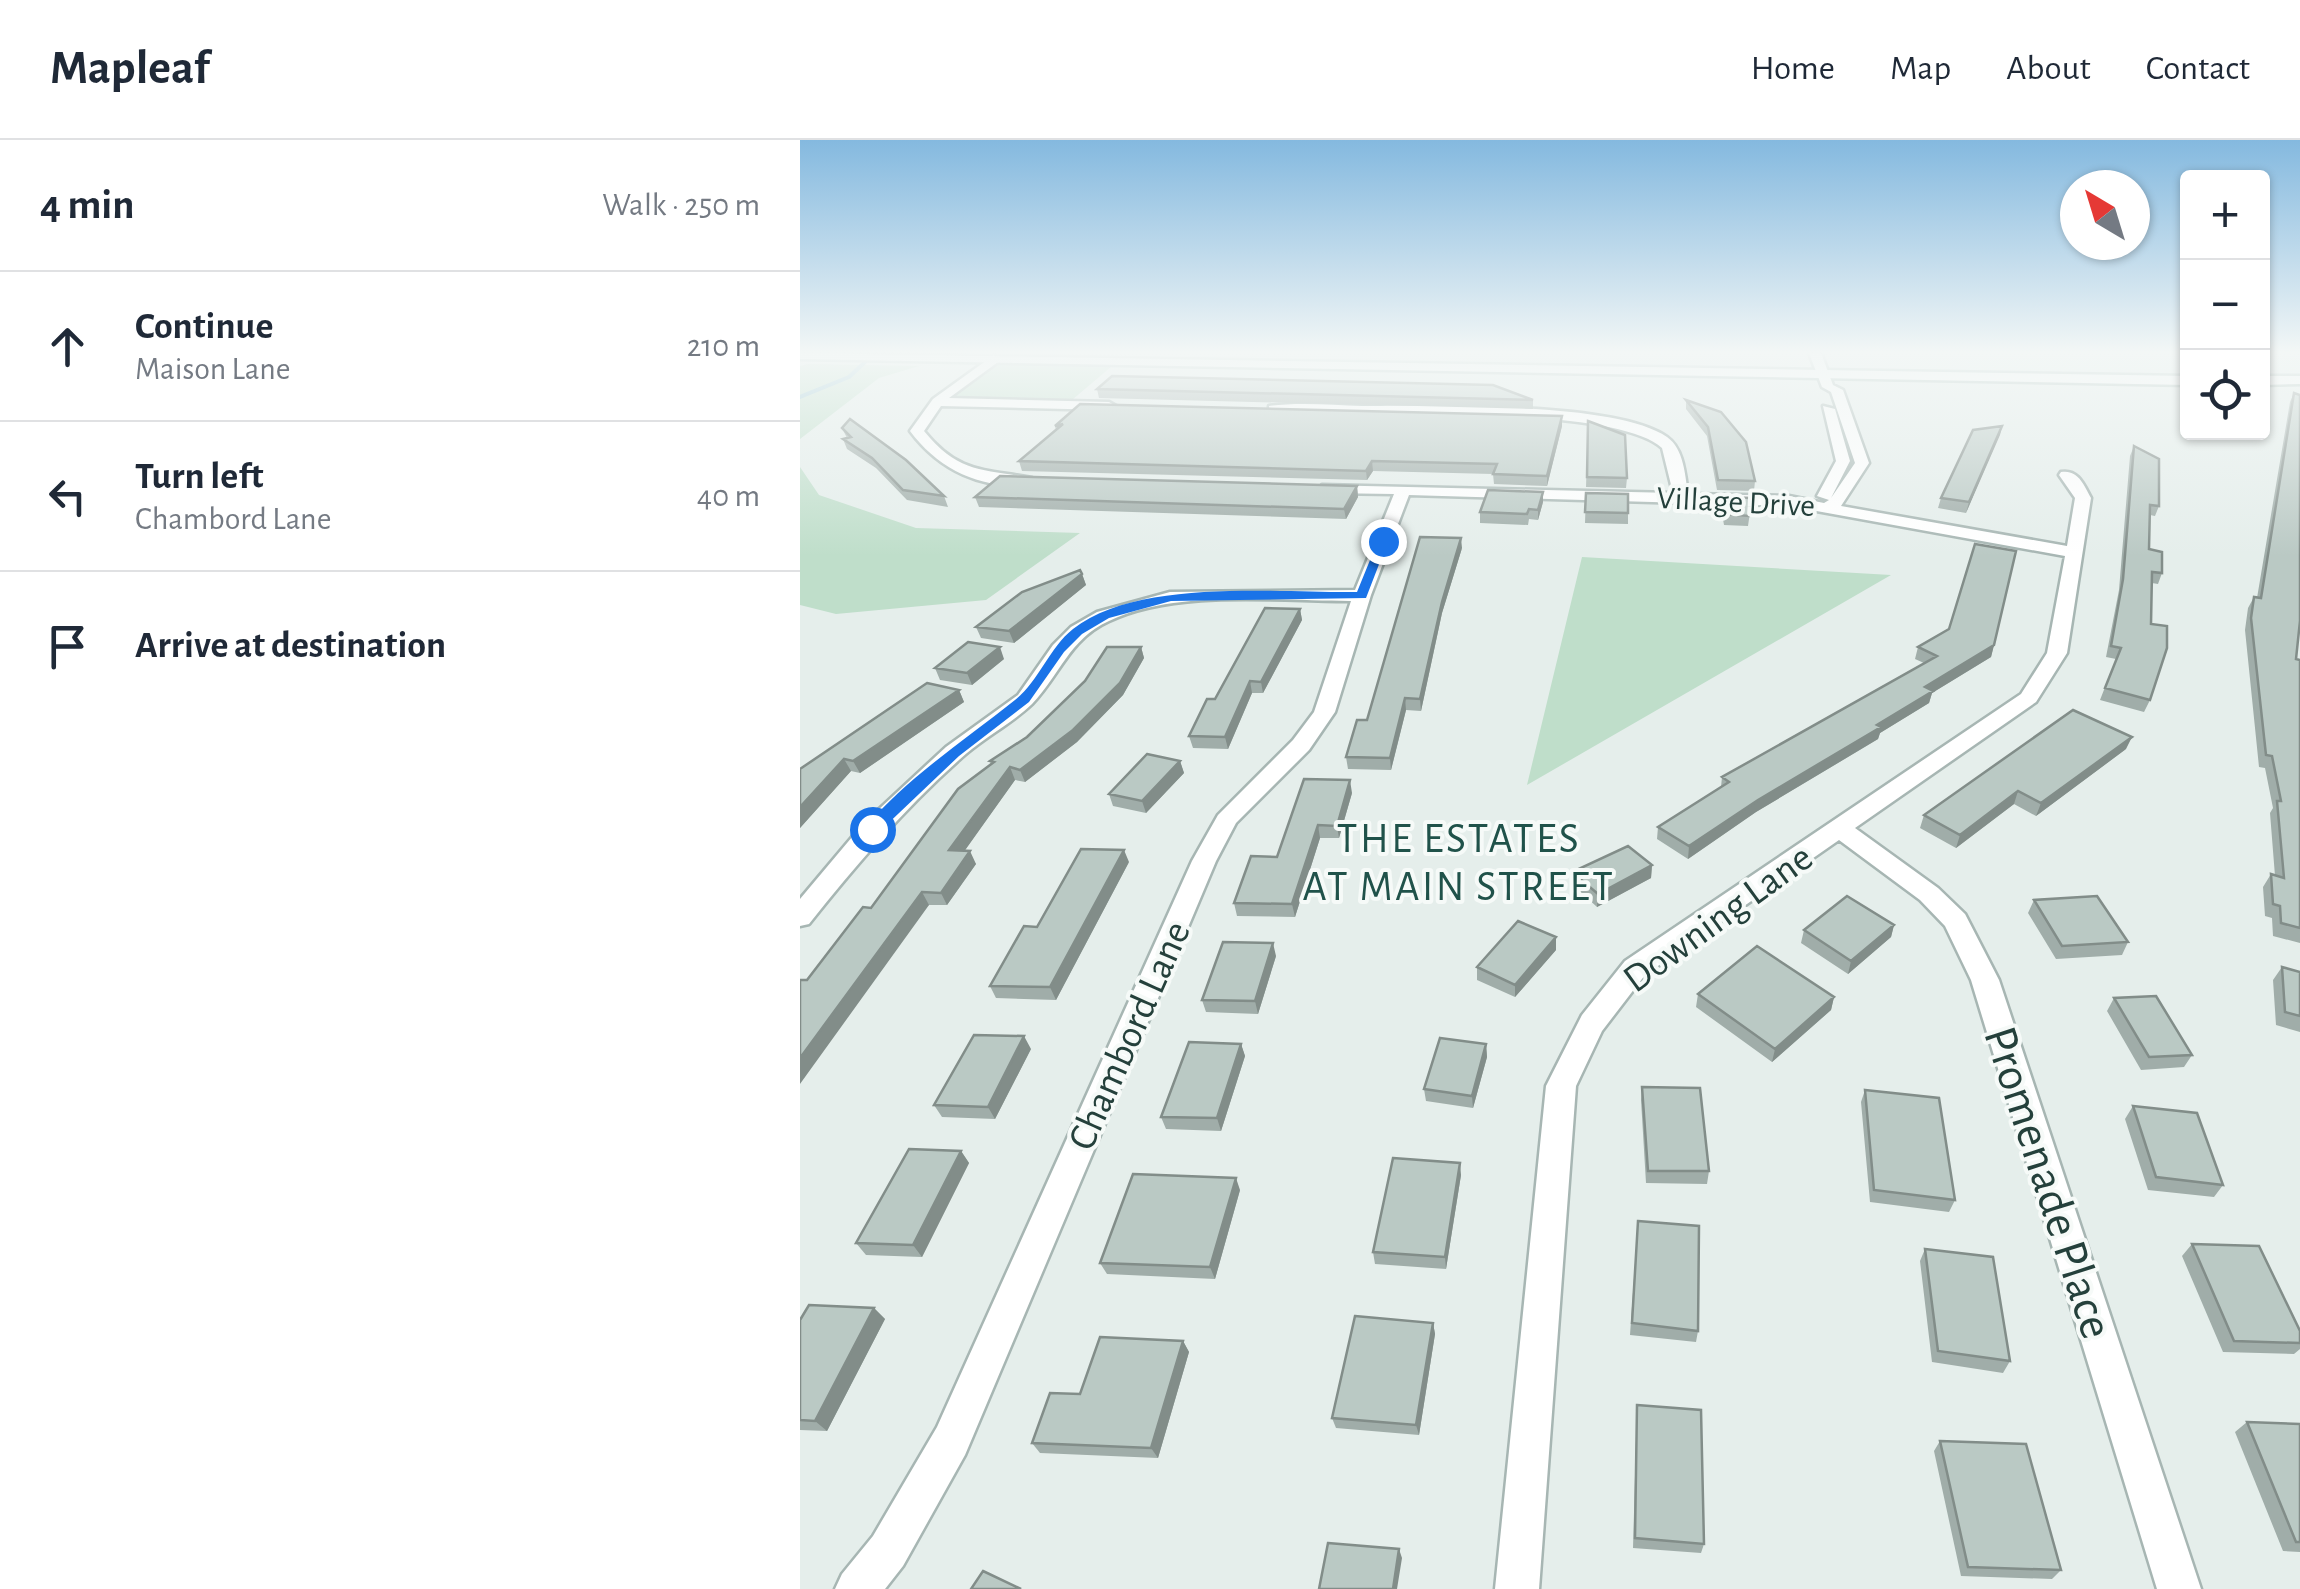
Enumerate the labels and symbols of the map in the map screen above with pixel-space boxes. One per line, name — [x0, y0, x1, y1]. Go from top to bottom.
north arrow — [2060, 170, 2150, 260]
street label: Village Drive — [1656, 482, 1816, 522]
route end — [1361, 519, 1407, 565]
route start — [850, 807, 896, 853]
district label: THE ESTATES AT MAIN STREET — [1303, 818, 1615, 908]
street label: Downing Lane — [1616, 837, 1820, 1000]
street label: Chambord Lane — [1062, 916, 1198, 1156]
street label: Promenade Place — [1974, 1021, 2120, 1345]

